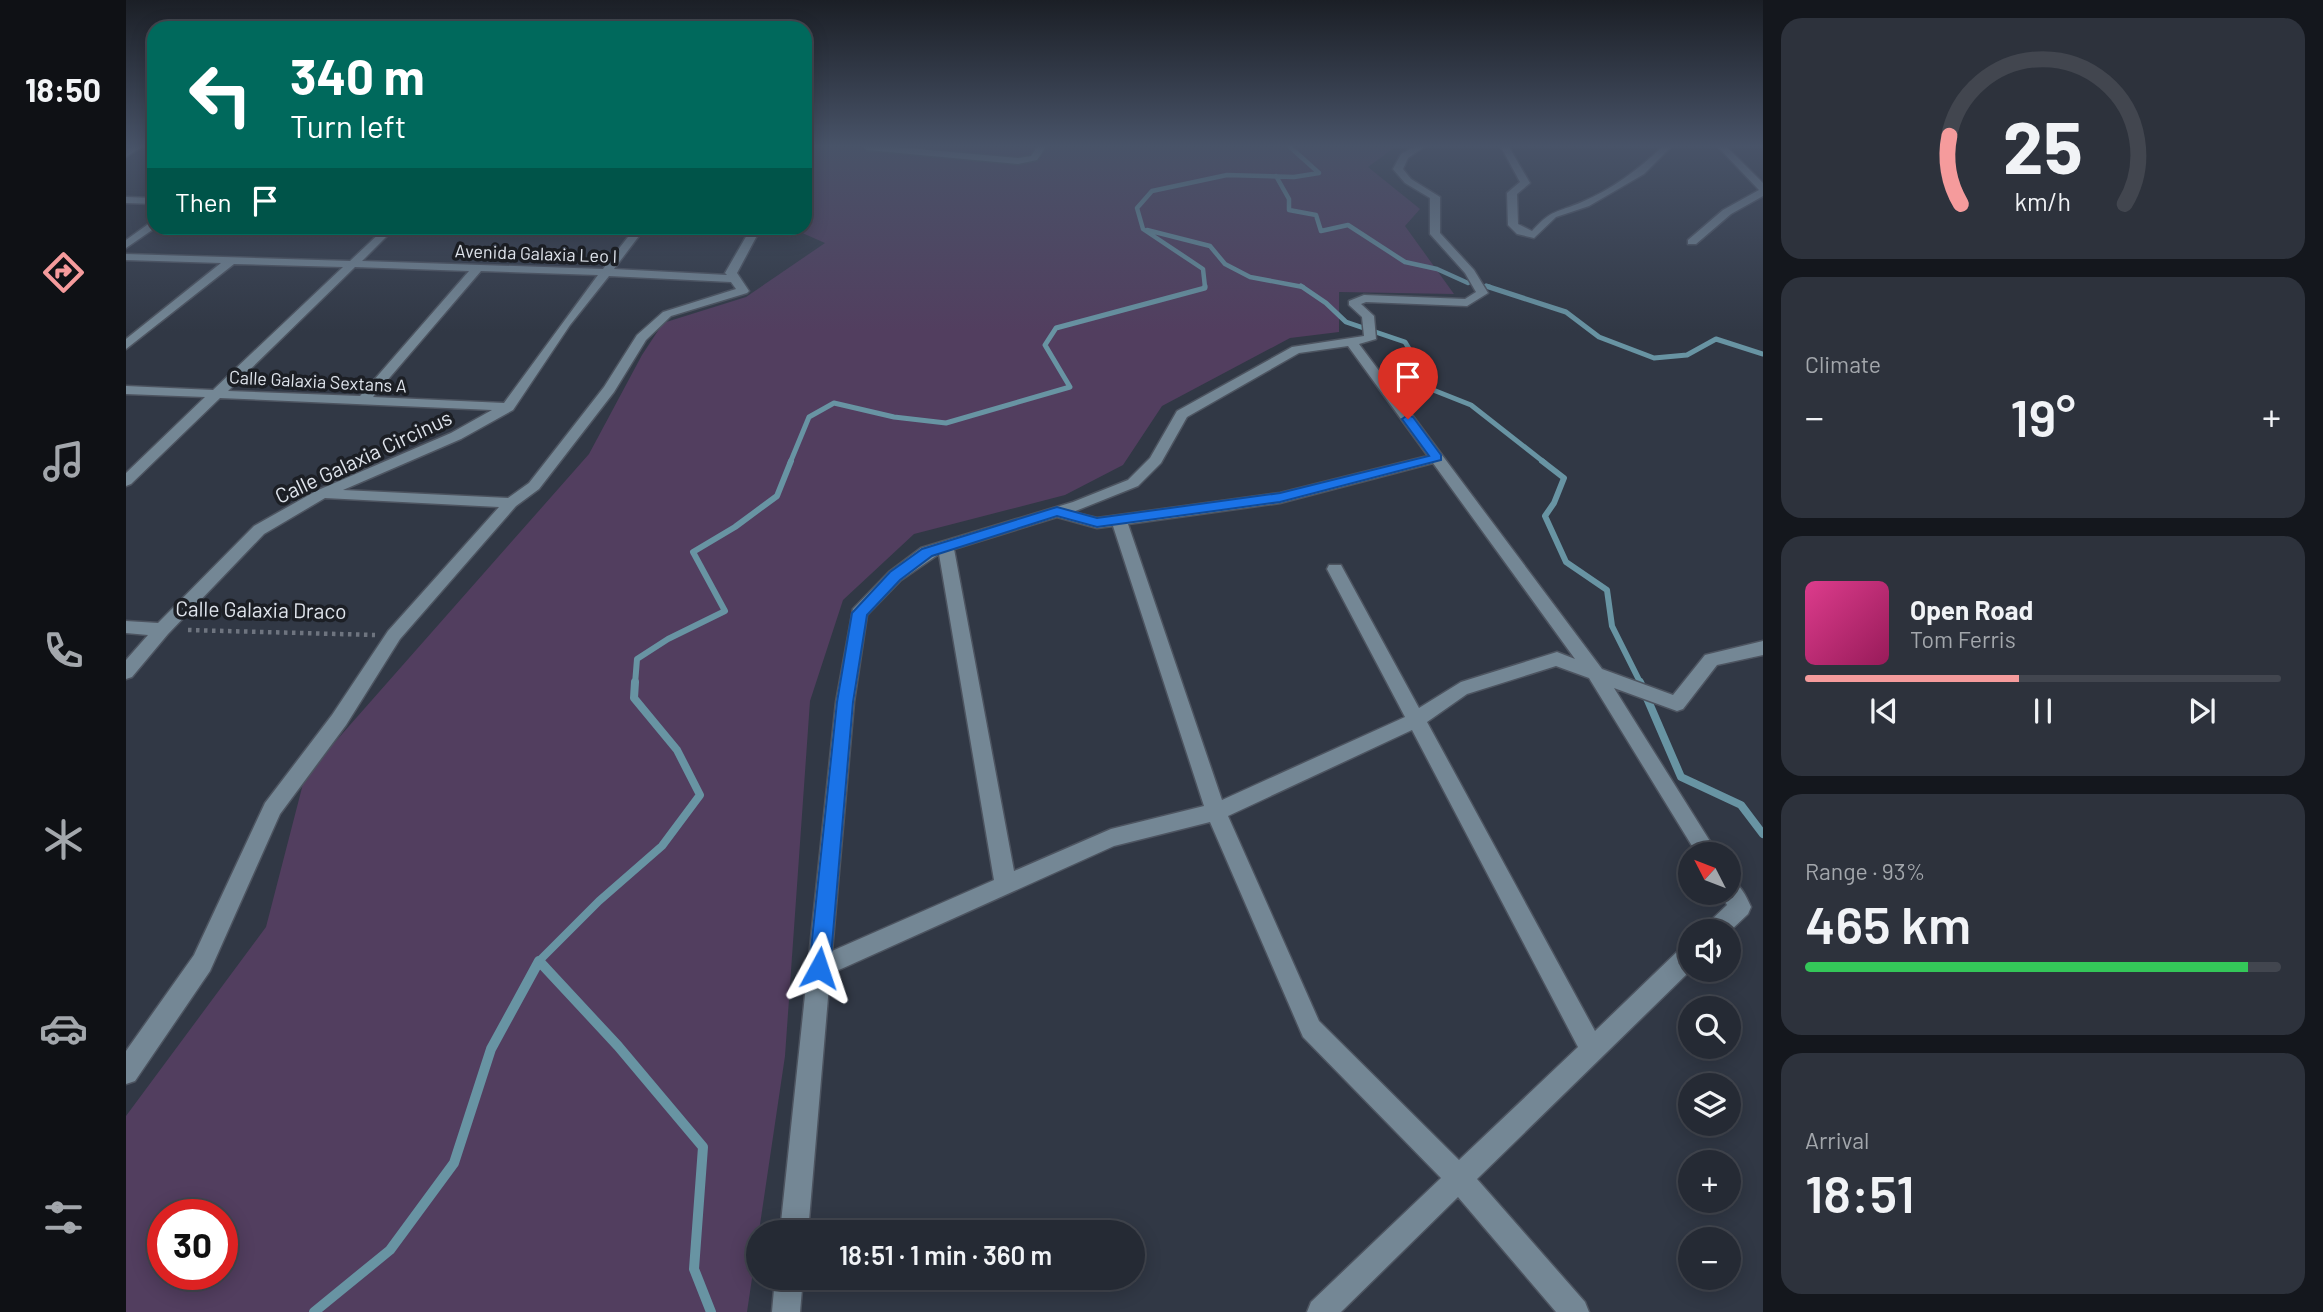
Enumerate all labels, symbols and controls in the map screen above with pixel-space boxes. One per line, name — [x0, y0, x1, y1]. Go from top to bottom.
text: 340 m — [290, 46, 425, 105]
icon: left — [175, 49, 266, 140]
text: 18:50 — [25, 70, 101, 108]
text: 25 — [2003, 102, 2083, 190]
text: Turn left — [290, 106, 407, 144]
icon: arrive — [246, 182, 284, 220]
text: Then — [175, 186, 232, 217]
text: km/h — [2015, 186, 2071, 216]
street label: Avenida Galaxia Leo I — [454, 239, 618, 267]
icon: directions — [39, 248, 88, 297]
pin — [1378, 347, 1438, 419]
text: Climate — [1805, 350, 1881, 378]
icon: arrive — [1389, 358, 1427, 396]
street label: Calle Galaxia Sextans A — [229, 365, 408, 397]
text: 19° — [2010, 385, 2076, 447]
text: − — [1805, 393, 1824, 439]
text: + — [2262, 393, 2281, 439]
street label: Calle Galaxia Circinus — [271, 404, 455, 508]
icon: music — [39, 437, 88, 486]
text: Open Road — [1910, 594, 2033, 625]
street label: Calle Galaxia Draco — [175, 595, 347, 623]
text: Tom Ferris — [1910, 625, 2016, 653]
icon: phone — [39, 626, 88, 675]
icon: previous — [1865, 692, 1903, 730]
icon: pause — [2024, 692, 2062, 730]
icon: next — [2183, 692, 2221, 730]
icon: climate — [39, 815, 88, 864]
north arrow — [1678, 842, 1741, 905]
map controls — [1678, 842, 1741, 1290]
text: Range · 93% — [1805, 857, 1925, 885]
text: 465 km — [1805, 892, 1971, 954]
button: sound — [1678, 919, 1741, 982]
position arrow — [782, 931, 856, 1005]
button: search — [1678, 996, 1741, 1059]
icon: car — [39, 1004, 88, 1053]
button: layers — [1678, 1073, 1741, 1136]
text: Arrival — [1805, 1126, 1869, 1154]
button: + — [1678, 1150, 1741, 1213]
text: 18:51 — [1805, 1161, 1915, 1223]
icon: filters — [39, 1193, 88, 1242]
speed limit sign: 30 — [147, 1199, 238, 1290]
button: − — [1678, 1227, 1741, 1290]
text: 18:51 · 1 min · 360 m — [839, 1239, 1052, 1270]

